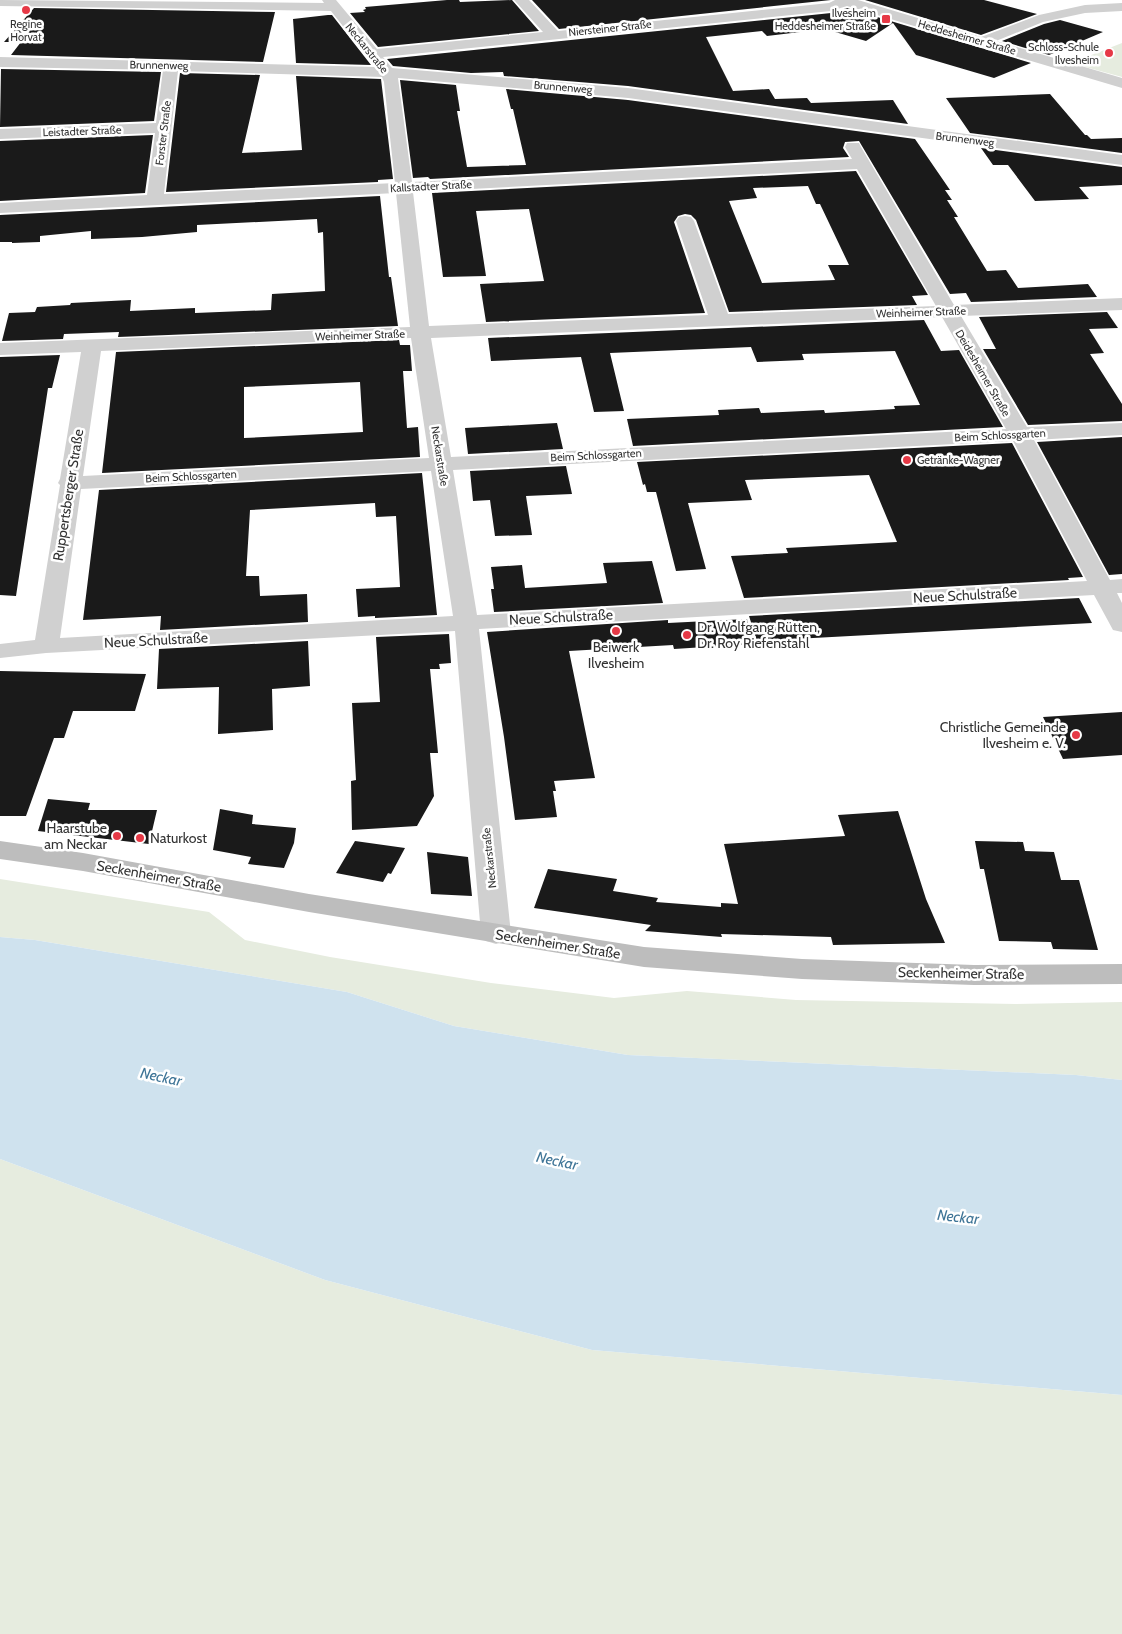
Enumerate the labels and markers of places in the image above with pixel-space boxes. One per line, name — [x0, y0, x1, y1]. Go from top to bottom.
marker: Regine Horvat — [20, 4, 32, 16]
place label: Ilvesheim Heddesheimer Straße — [775, 6, 876, 33]
marker: Ilvesheim Heddesheimer Straße — [880, 13, 892, 25]
place label: Regine Horvat — [10, 17, 42, 44]
place label: Schloss-Schule Ilvesheim — [1028, 40, 1099, 67]
marker: Schloss-Schule Ilvesheim — [1103, 47, 1115, 59]
place label: Getränke-Wagner — [917, 453, 1000, 467]
marker: Getränke-Wagner — [901, 454, 913, 466]
place label: Dr. Wolfgang Rütten, Dr. Roy Riefenstahl — [697, 618, 820, 652]
marker: Beiwerk Ilvesheim — [610, 625, 622, 637]
marker: Dr. Wolfgang Rütten, Dr. Roy Riefenstahl — [681, 629, 693, 641]
place label: Beiwerk Ilvesheim — [588, 638, 644, 672]
place label: Christliche Gemeinde Ilvesheim e. V. — [940, 718, 1066, 752]
marker: Christliche Gemeinde Ilvesheim e. V. — [1070, 729, 1082, 741]
place label: Haarstube am Neckar — [44, 819, 108, 853]
place label: Naturkost — [150, 829, 207, 847]
marker: Haarstube am Neckar — [111, 830, 123, 842]
marker: Naturkost — [134, 832, 146, 844]

